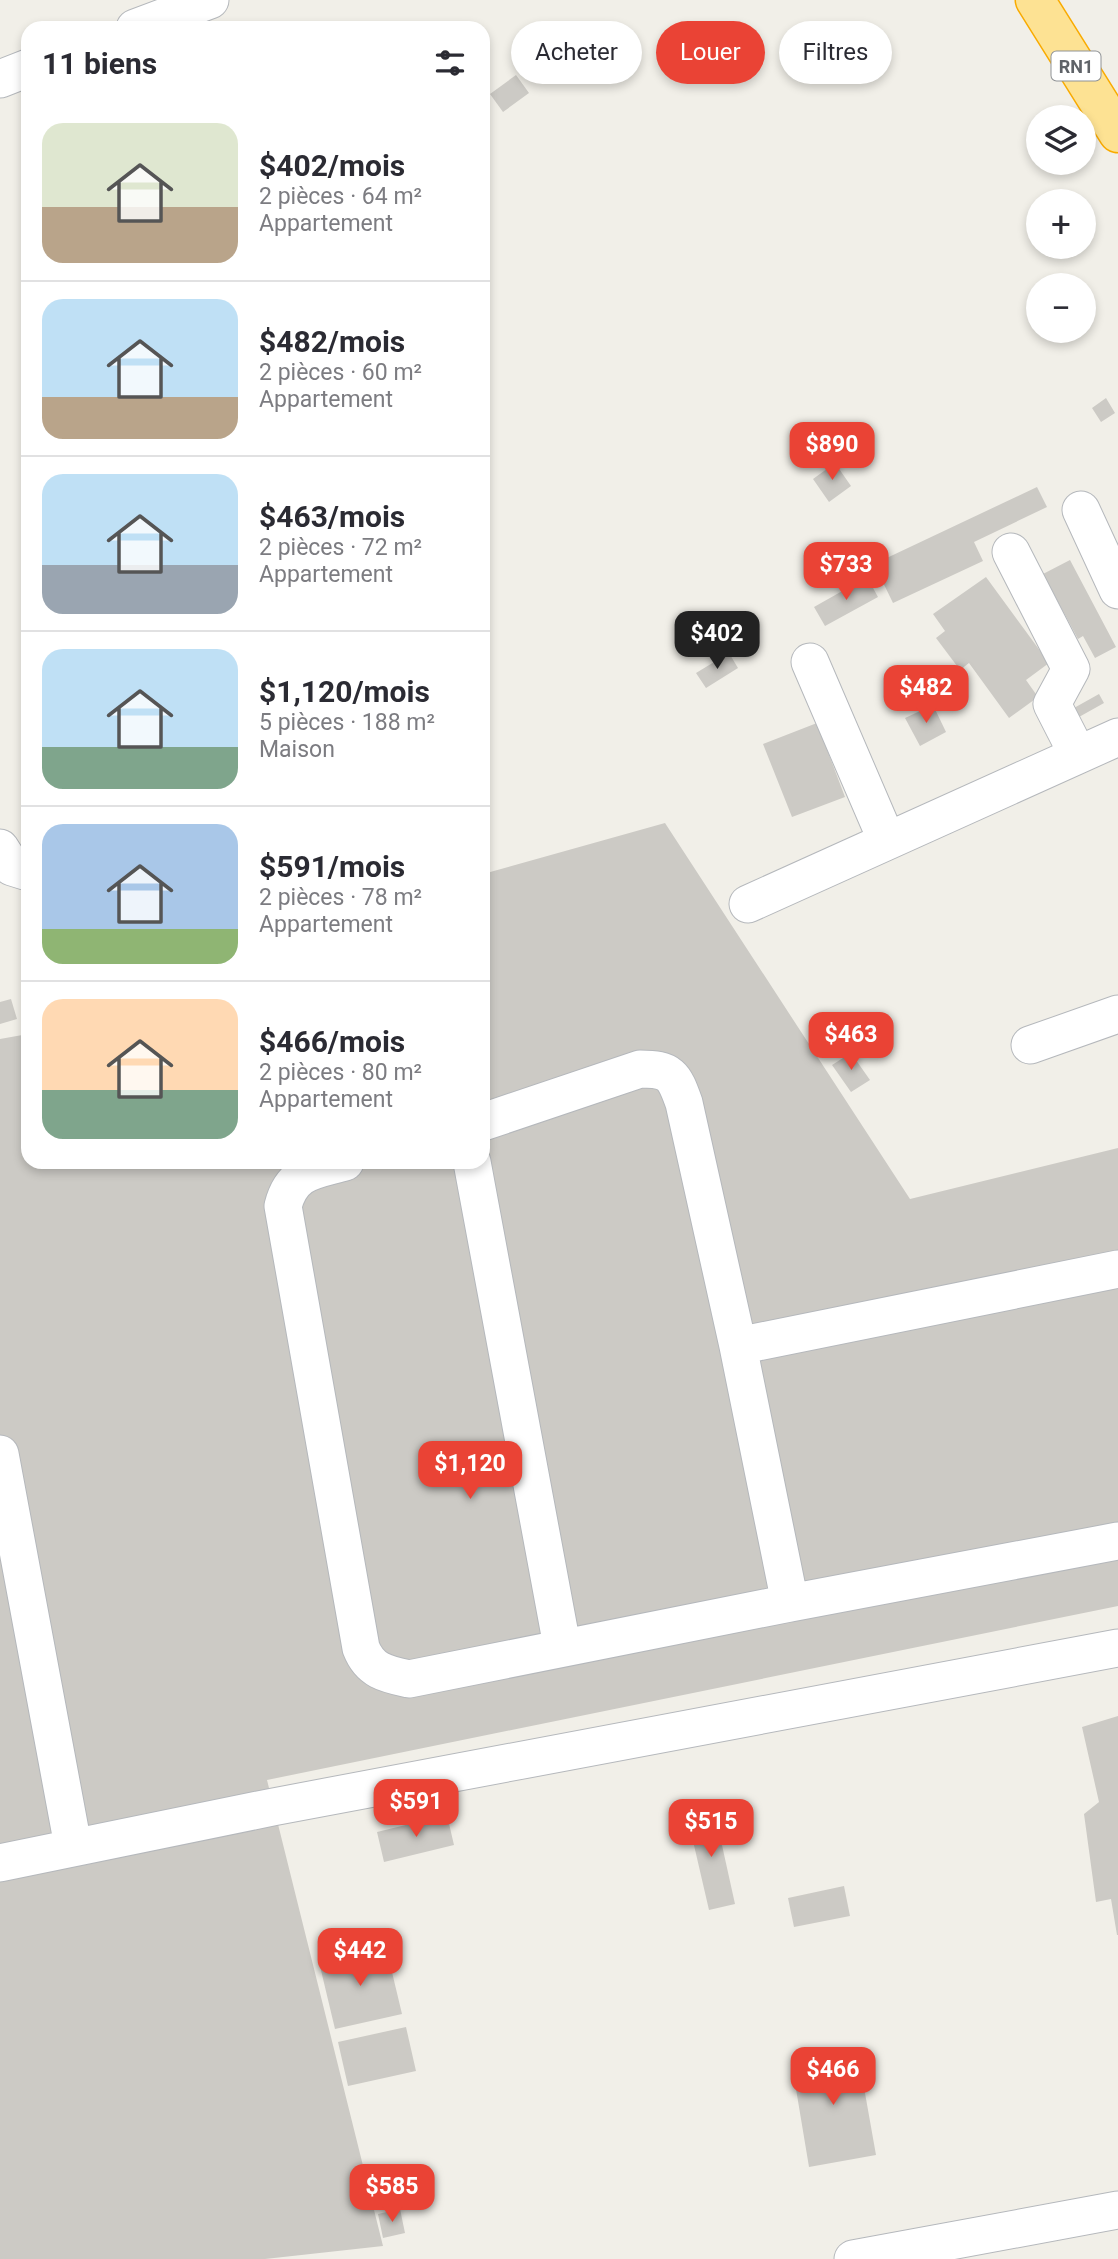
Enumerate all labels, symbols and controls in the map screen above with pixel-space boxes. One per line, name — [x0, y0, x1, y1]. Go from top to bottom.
chip: Acheter — [511, 21, 642, 84]
chip: Louer — [656, 21, 765, 84]
chip: Filtres — [779, 21, 892, 84]
icon: filters — [431, 44, 469, 82]
text: 11 biens — [42, 46, 157, 81]
road number: RN1 — [1052, 52, 1100, 80]
map controls — [1026, 105, 1096, 343]
button: layers — [1026, 105, 1096, 175]
text: $402/mois — [259, 148, 405, 183]
icon: home — [98, 151, 182, 235]
text: 2 pièces · 64 m² — [259, 183, 422, 210]
button: + — [1026, 189, 1096, 259]
text: Appartement — [259, 210, 393, 237]
button: − — [1026, 273, 1096, 343]
text: $482/mois — [259, 324, 405, 359]
icon: home — [98, 327, 182, 411]
text: 2 pièces · 60 m² — [259, 359, 422, 386]
text: Appartement — [259, 386, 393, 413]
pin: $890 — [791, 422, 873, 482]
text: $890 — [806, 431, 858, 458]
text: $463/mois — [259, 499, 405, 534]
icon: home — [98, 502, 182, 586]
text: 2 pièces · 72 m² — [259, 534, 422, 561]
pin: $733 — [805, 542, 887, 602]
text: $733 — [820, 551, 872, 578]
text: Appartement — [259, 561, 393, 588]
pin: $402 — [676, 612, 758, 671]
text: $402 — [691, 620, 743, 647]
pin: $482 — [885, 666, 967, 725]
text: $1,120/mois — [259, 674, 430, 709]
text: $482 — [900, 674, 952, 701]
icon: home — [98, 677, 182, 761]
text: 5 pièces · 188 m² — [259, 709, 435, 736]
text: Maison — [259, 736, 335, 763]
text: $591/mois — [259, 849, 405, 884]
icon: home — [98, 852, 182, 936]
text: 2 pièces · 78 m² — [259, 884, 422, 911]
text: Appartement — [259, 911, 393, 938]
pin: $463 — [810, 1012, 892, 1072]
text: $463 — [825, 1021, 877, 1048]
text: $466/mois — [259, 1024, 405, 1059]
icon: home — [98, 1027, 182, 1111]
text: 2 pièces · 80 m² — [259, 1059, 422, 1086]
text: Appartement — [259, 1086, 393, 1113]
pin: $1,120 — [413, 1442, 527, 1501]
text: $1,120 — [434, 1450, 506, 1477]
pin: $591 — [375, 1780, 457, 1839]
text: $591 — [390, 1788, 442, 1815]
pin: $515 — [670, 1800, 752, 1859]
text: $515 — [685, 1808, 737, 1835]
pin: $442 — [319, 1928, 401, 1988]
text: $442 — [334, 1937, 386, 1964]
pin: $466 — [792, 2048, 874, 2107]
text: $466 — [807, 2056, 859, 2083]
pin: $585 — [351, 2164, 433, 2224]
text: $585 — [366, 2173, 418, 2200]

